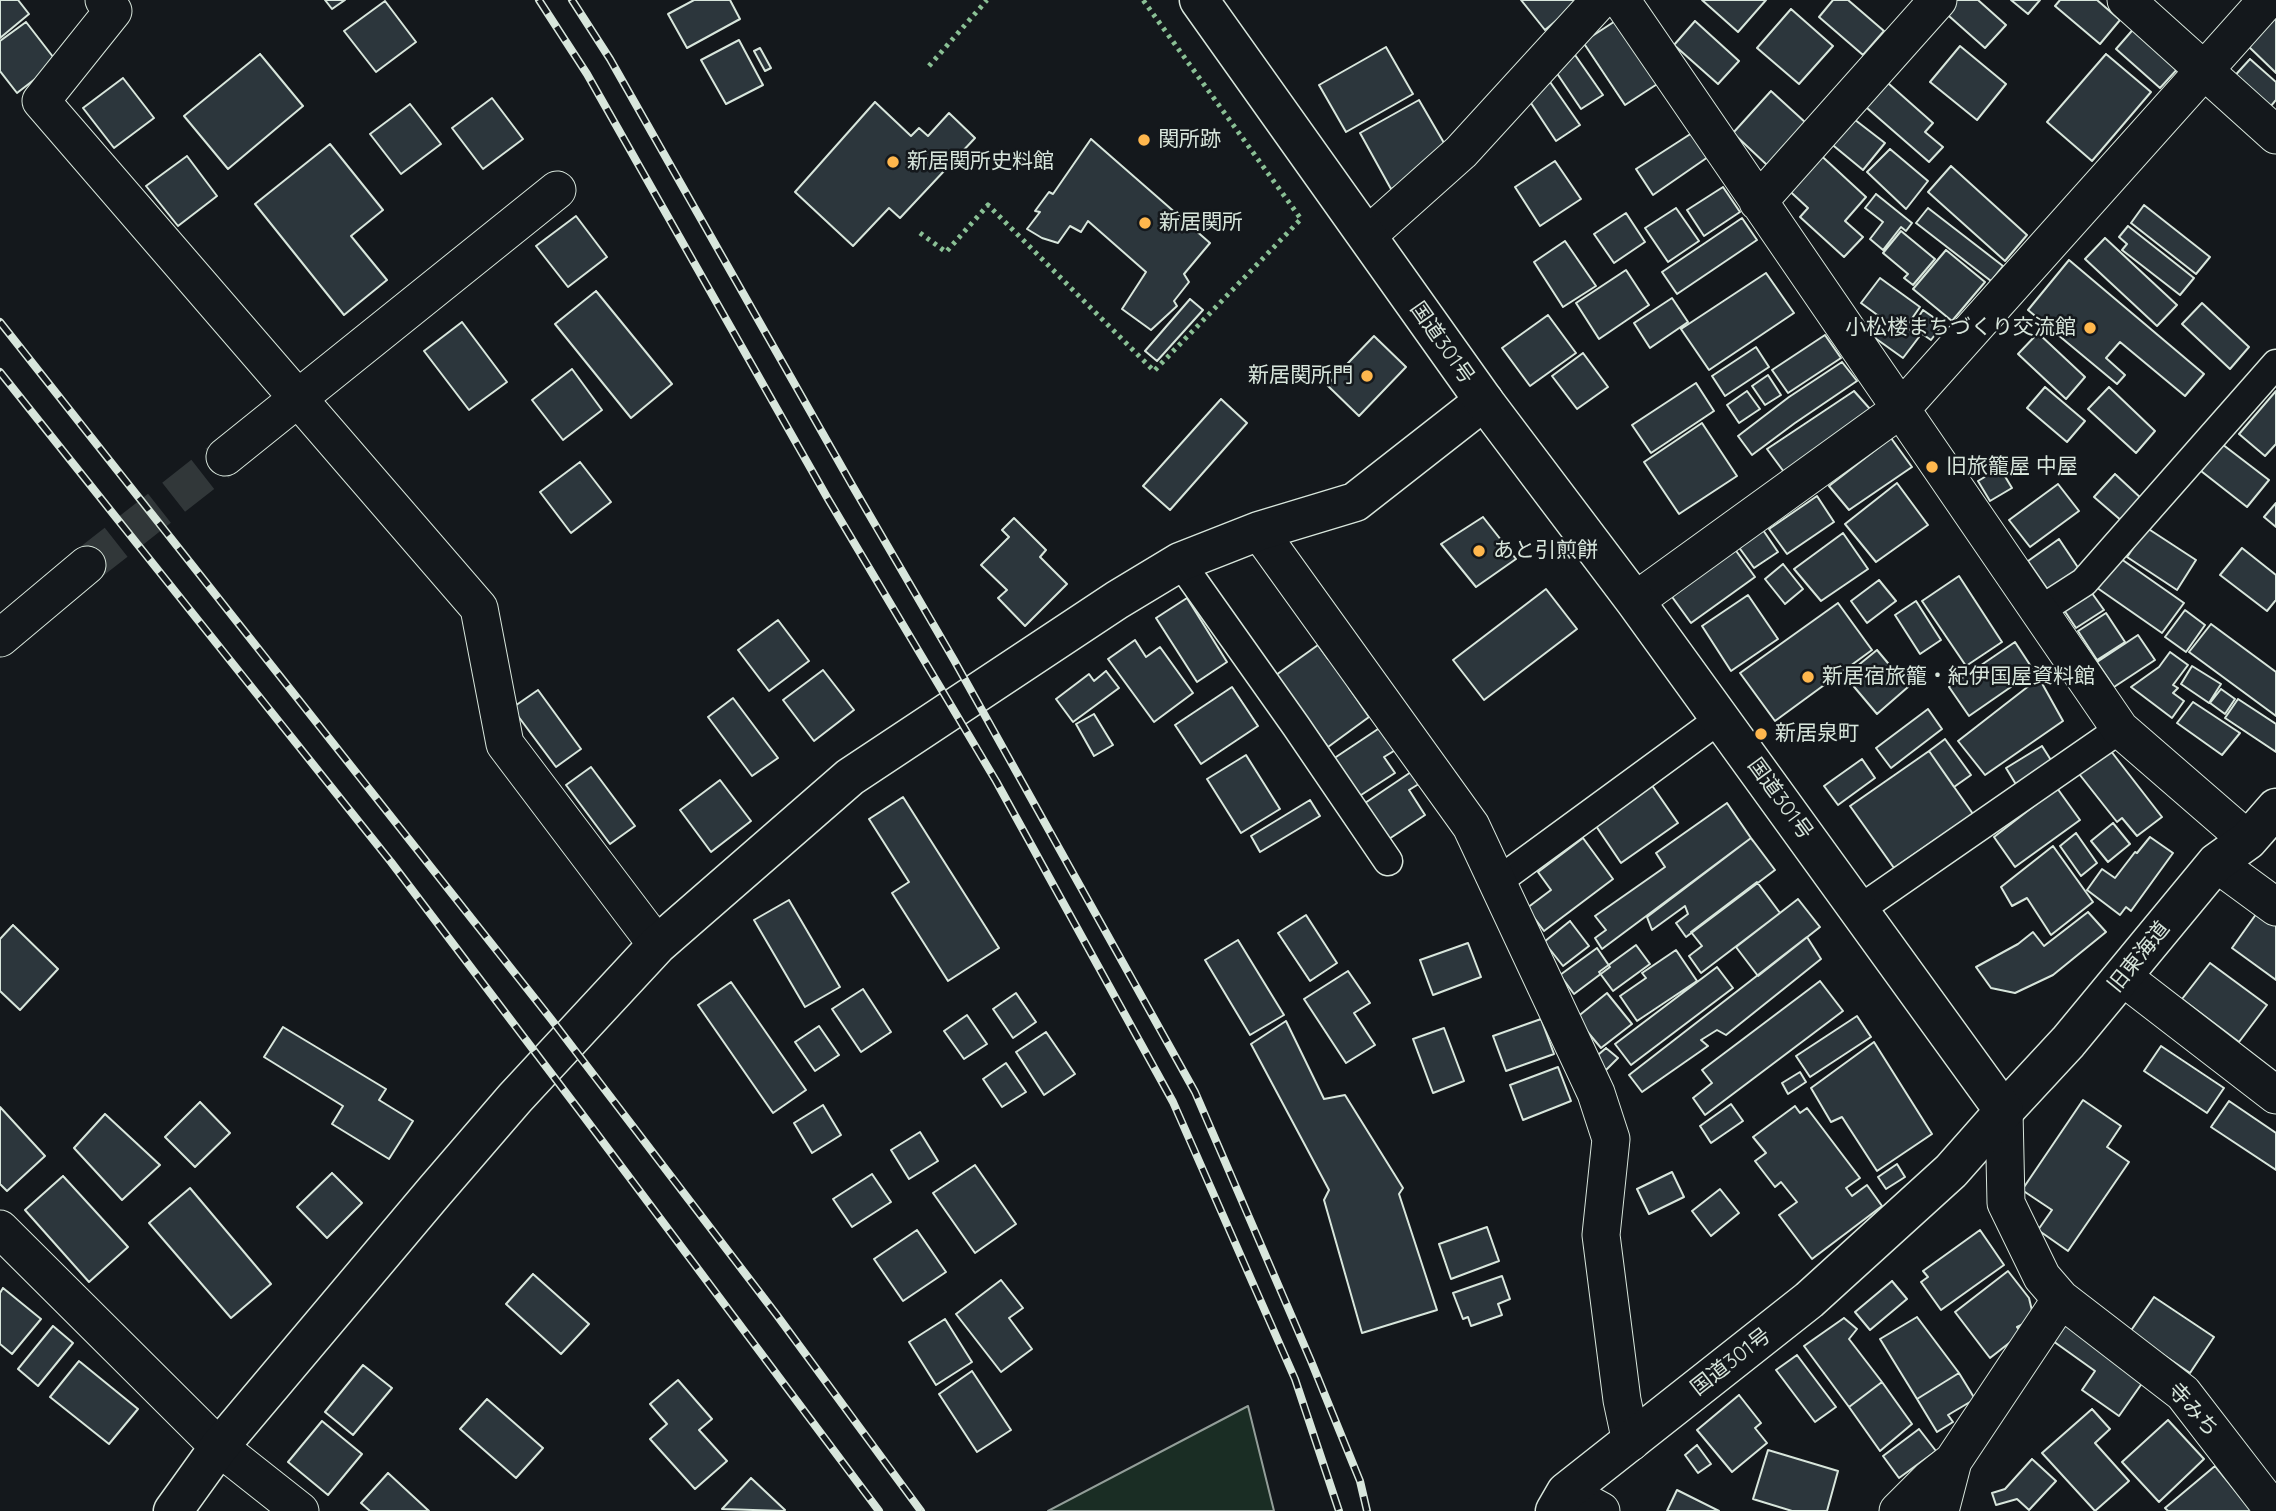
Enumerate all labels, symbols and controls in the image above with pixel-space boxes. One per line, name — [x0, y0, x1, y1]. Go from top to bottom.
place label: 関所跡 — [1158, 127, 1221, 153]
marker: 関所跡 — [1136, 132, 1152, 148]
place label: 新居関所史料館 — [907, 149, 1054, 175]
marker: 新居関所史料館 — [885, 154, 901, 170]
place label: 新居関所 — [1159, 210, 1243, 236]
marker: 新居関所 — [1137, 215, 1153, 231]
street label: 国道301号 — [1405, 297, 1479, 389]
place label: 小松楼まちづくり交流館 — [1845, 315, 2076, 341]
marker: 小松楼まちづくり交流館 — [2082, 320, 2098, 336]
place label: 新居関所門 — [1248, 363, 1353, 389]
marker: 新居関所門 — [1359, 368, 1375, 384]
place label: 旧旅籠屋 中屋 — [1946, 454, 2078, 480]
marker: 旧旅籠屋 中屋 — [1924, 459, 1940, 475]
place label: あと引煎餅 — [1493, 538, 1598, 564]
marker: あと引煎餅 — [1471, 543, 1487, 559]
place label: 新居宿旅籠・紀伊国屋資料館 — [1822, 664, 2095, 690]
marker: 新居宿旅籠・紀伊国屋資料館 — [1800, 669, 1816, 685]
place label: 新居泉町 — [1775, 721, 1859, 747]
marker: 新居泉町 — [1753, 726, 1769, 742]
street label: 国道301号 — [1742, 753, 1818, 845]
street label: 旧東海道 — [2103, 916, 2175, 998]
street label: 国道301号 — [1686, 1323, 1776, 1401]
street label: 寺みち — [2163, 1378, 2223, 1442]

